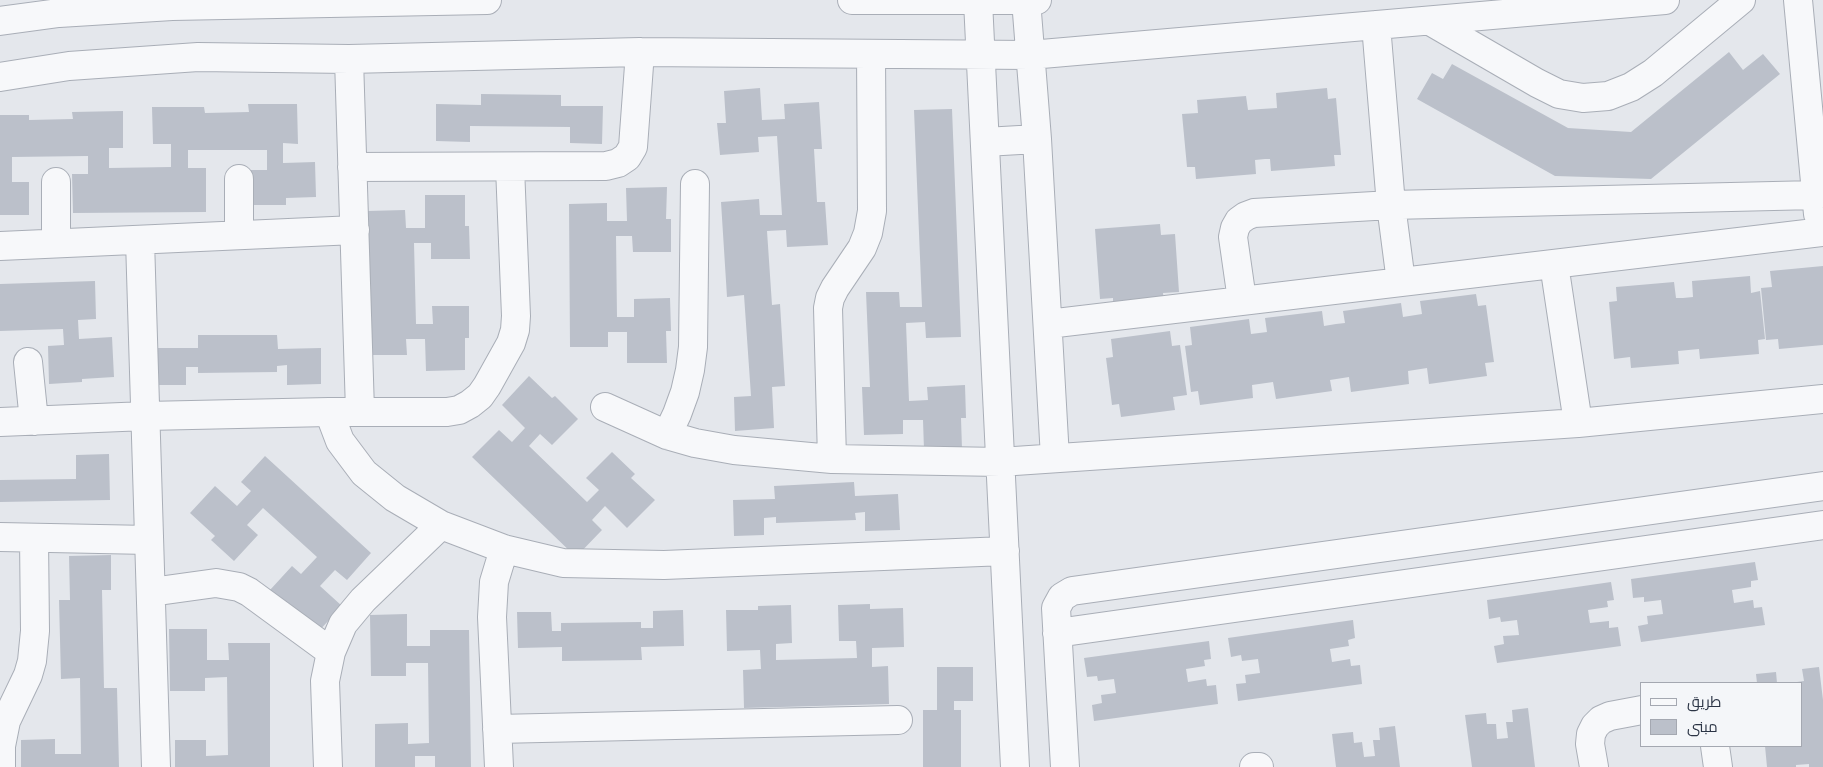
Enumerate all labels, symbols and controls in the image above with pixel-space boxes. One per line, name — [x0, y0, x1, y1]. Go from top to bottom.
legend — [1640, 682, 1803, 747]
text: طريق — [1687, 692, 1721, 710]
text: مبنى — [1687, 717, 1718, 735]

